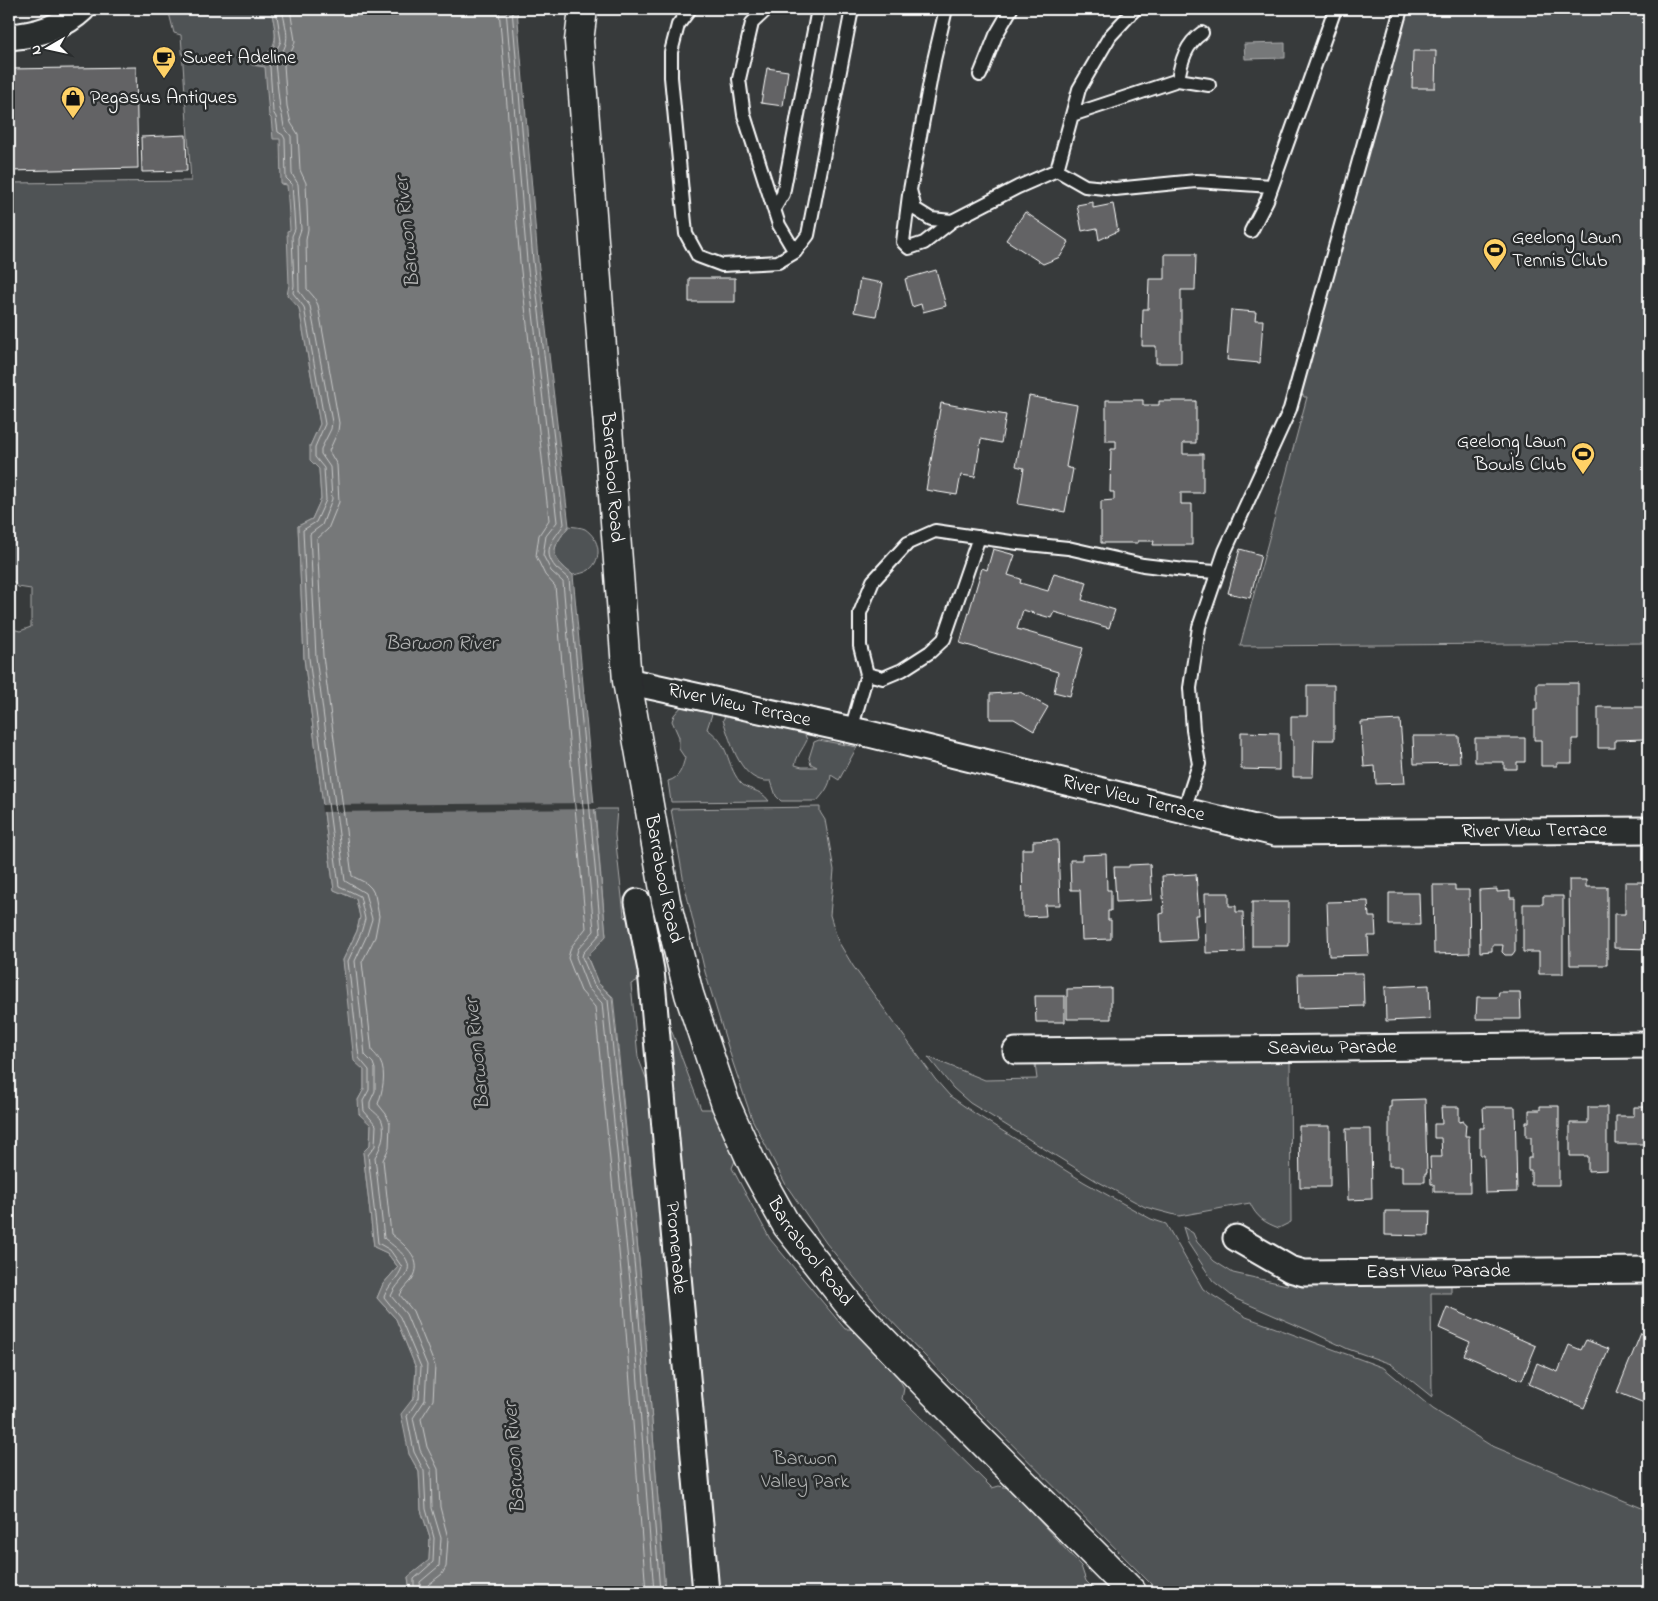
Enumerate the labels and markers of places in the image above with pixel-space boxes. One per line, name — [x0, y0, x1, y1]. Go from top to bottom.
place label: Sweet Adeline — [182, 44, 296, 73]
cafe icon: Sweet Adeline — [151, 45, 177, 79]
place label: Pegasus Antiques — [90, 84, 237, 114]
shop icon: Pegasus Antiques — [60, 85, 86, 119]
place label: Geelong Lawn Tennis Club — [1512, 224, 1621, 276]
sports icon: Geelong Lawn Tennis Club — [1482, 237, 1508, 271]
place label: Geelong Lawn Bowls Club — [1457, 428, 1566, 480]
sports icon: Geelong Lawn Bowls Club — [1570, 441, 1596, 475]

